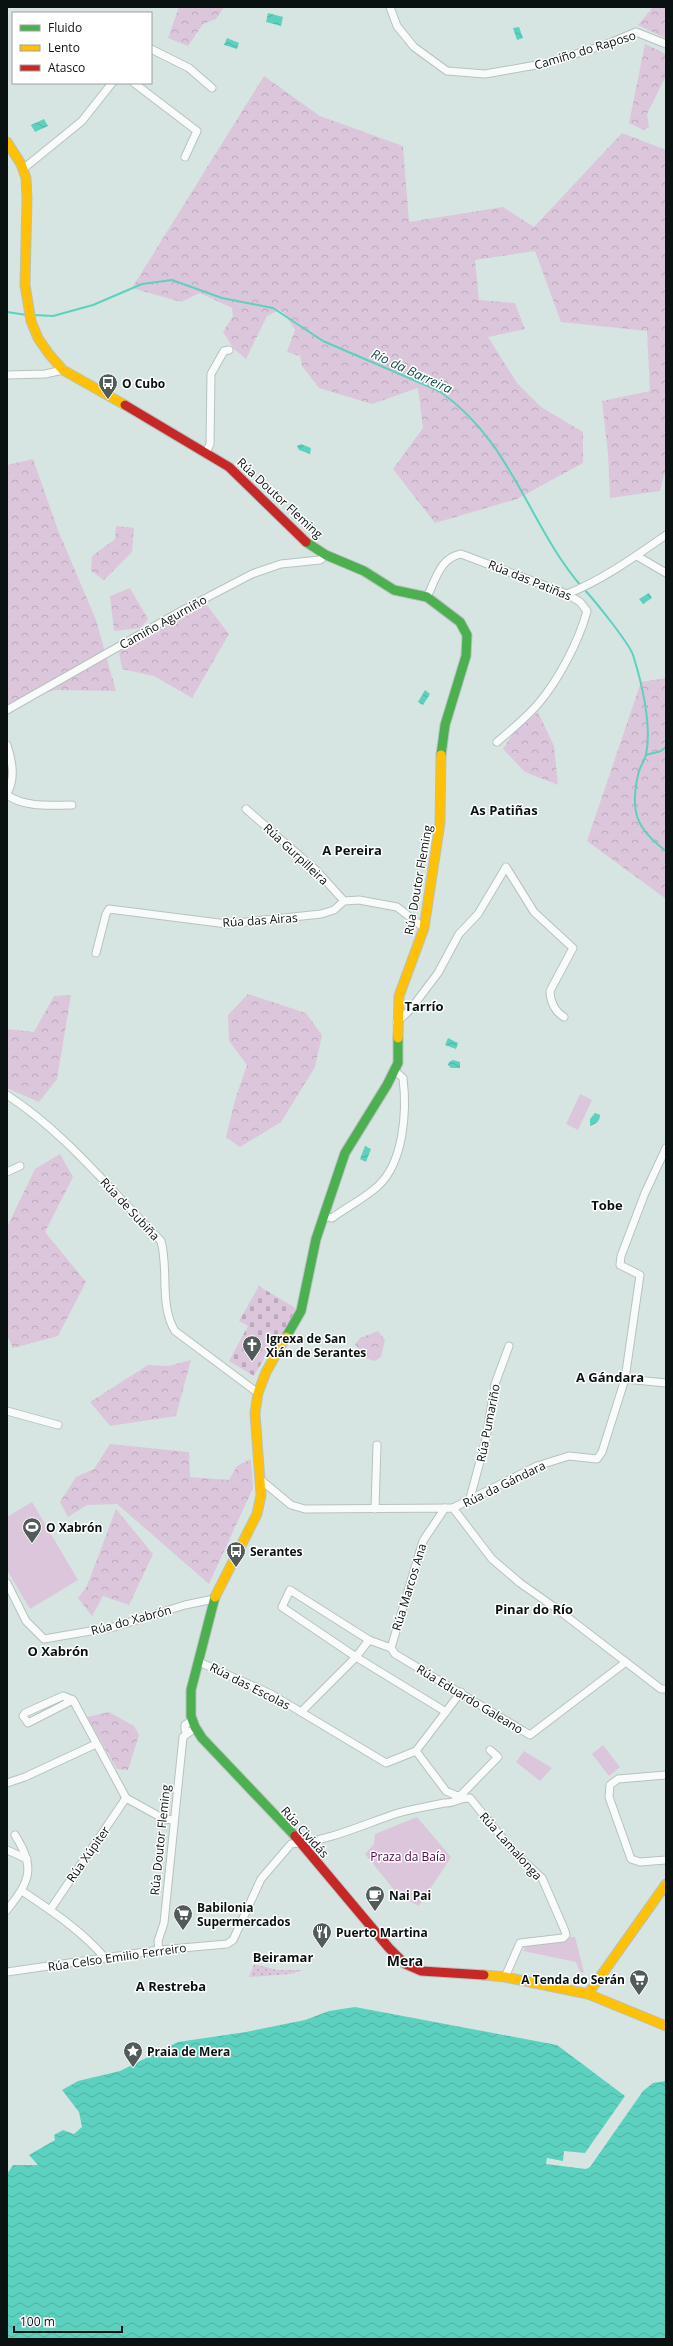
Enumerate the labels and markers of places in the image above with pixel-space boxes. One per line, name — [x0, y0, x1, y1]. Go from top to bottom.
bus stop icon: O Cubo — [97, 372, 119, 400]
place label: O Cubo — [122, 375, 165, 392]
place label: Igrexa de San Xián de Serantes — [266, 1330, 366, 1361]
church icon: Igrexa de San Xián de Serantes — [241, 1334, 263, 1362]
sports icon: O Xabrón — [21, 1516, 43, 1544]
place label: O Xabrón — [46, 1519, 102, 1536]
bus stop icon: Serantes — [225, 1540, 247, 1568]
place label: Serantes — [250, 1543, 303, 1560]
cafe icon: Nai Pai — [364, 1884, 386, 1912]
place label: Nai Pai — [389, 1887, 431, 1904]
place label: Babilonia Supermercados — [197, 1899, 290, 1930]
supermarket icon: Babilonia Supermercados — [172, 1903, 194, 1931]
restaurant icon: Puerto Martina — [311, 1921, 333, 1949]
place label: Puerto Martina — [336, 1924, 428, 1941]
supermarket icon: A Tenda do Serán — [628, 1968, 650, 1996]
place label: A Tenda do Serán — [521, 1971, 625, 1988]
place icon: Praia de Mera — [122, 2040, 144, 2068]
place label: Praia de Mera — [147, 2043, 230, 2060]

